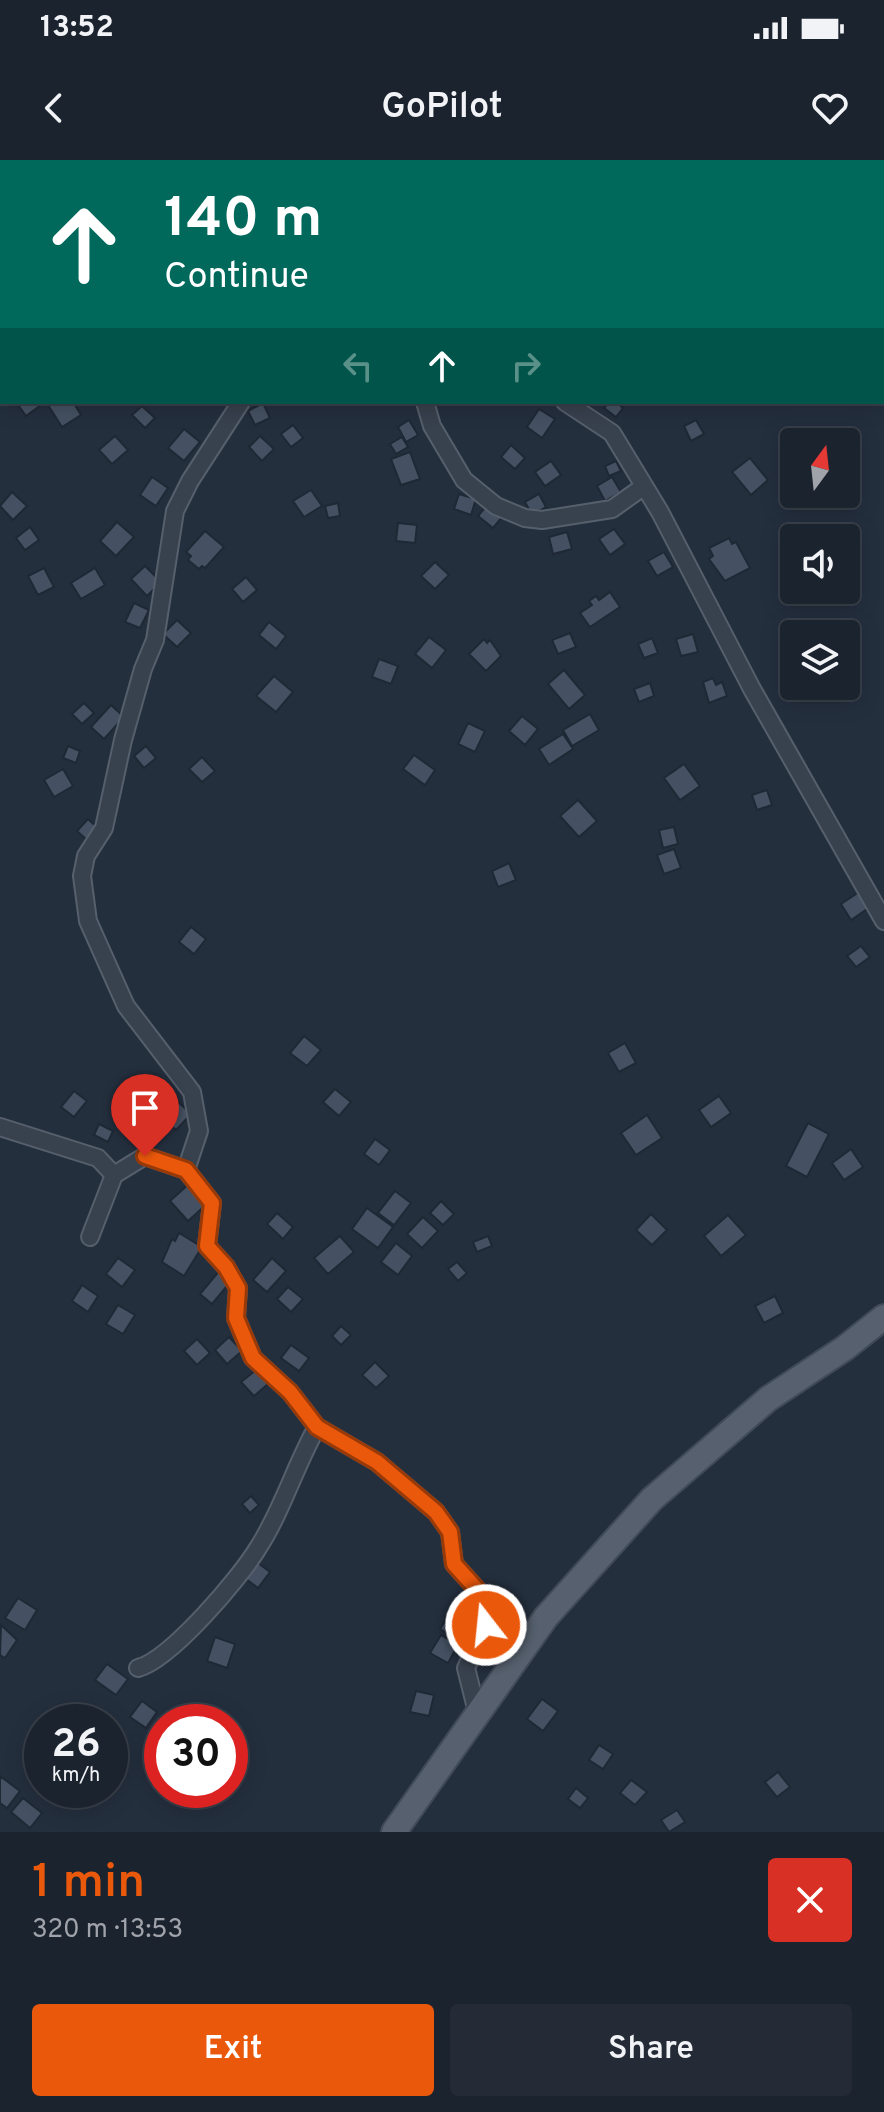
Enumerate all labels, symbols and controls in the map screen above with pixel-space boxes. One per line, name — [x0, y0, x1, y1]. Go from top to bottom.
text: 13:52 — [40, 10, 114, 47]
text: GoPilot — [381, 85, 503, 131]
icon: back — [32, 86, 76, 130]
icon: heart — [808, 86, 852, 130]
text: 140 m — [164, 186, 322, 256]
icon: ahead — [32, 192, 136, 296]
text: Continue — [164, 255, 309, 301]
icon: left — [336, 344, 380, 388]
icon: ahead — [420, 344, 464, 388]
icon: right — [504, 344, 548, 388]
north arrow — [780, 428, 860, 508]
map controls — [780, 428, 860, 700]
button: sound — [780, 524, 860, 604]
button: layers — [780, 620, 860, 700]
pin — [111, 1074, 179, 1156]
icon: arrive — [123, 1086, 167, 1130]
position arrow — [444, 1583, 528, 1667]
speed limit sign: 30 — [144, 1704, 248, 1808]
text: 26 — [51, 1721, 101, 1771]
text: km/h — [52, 1763, 100, 1789]
text: 1 min — [32, 1854, 145, 1914]
button: close — [768, 1858, 852, 1942]
text: 320 m · 13:53 — [32, 1914, 183, 1947]
button: Exit — [32, 2004, 434, 2096]
button: Share — [450, 2004, 852, 2096]

